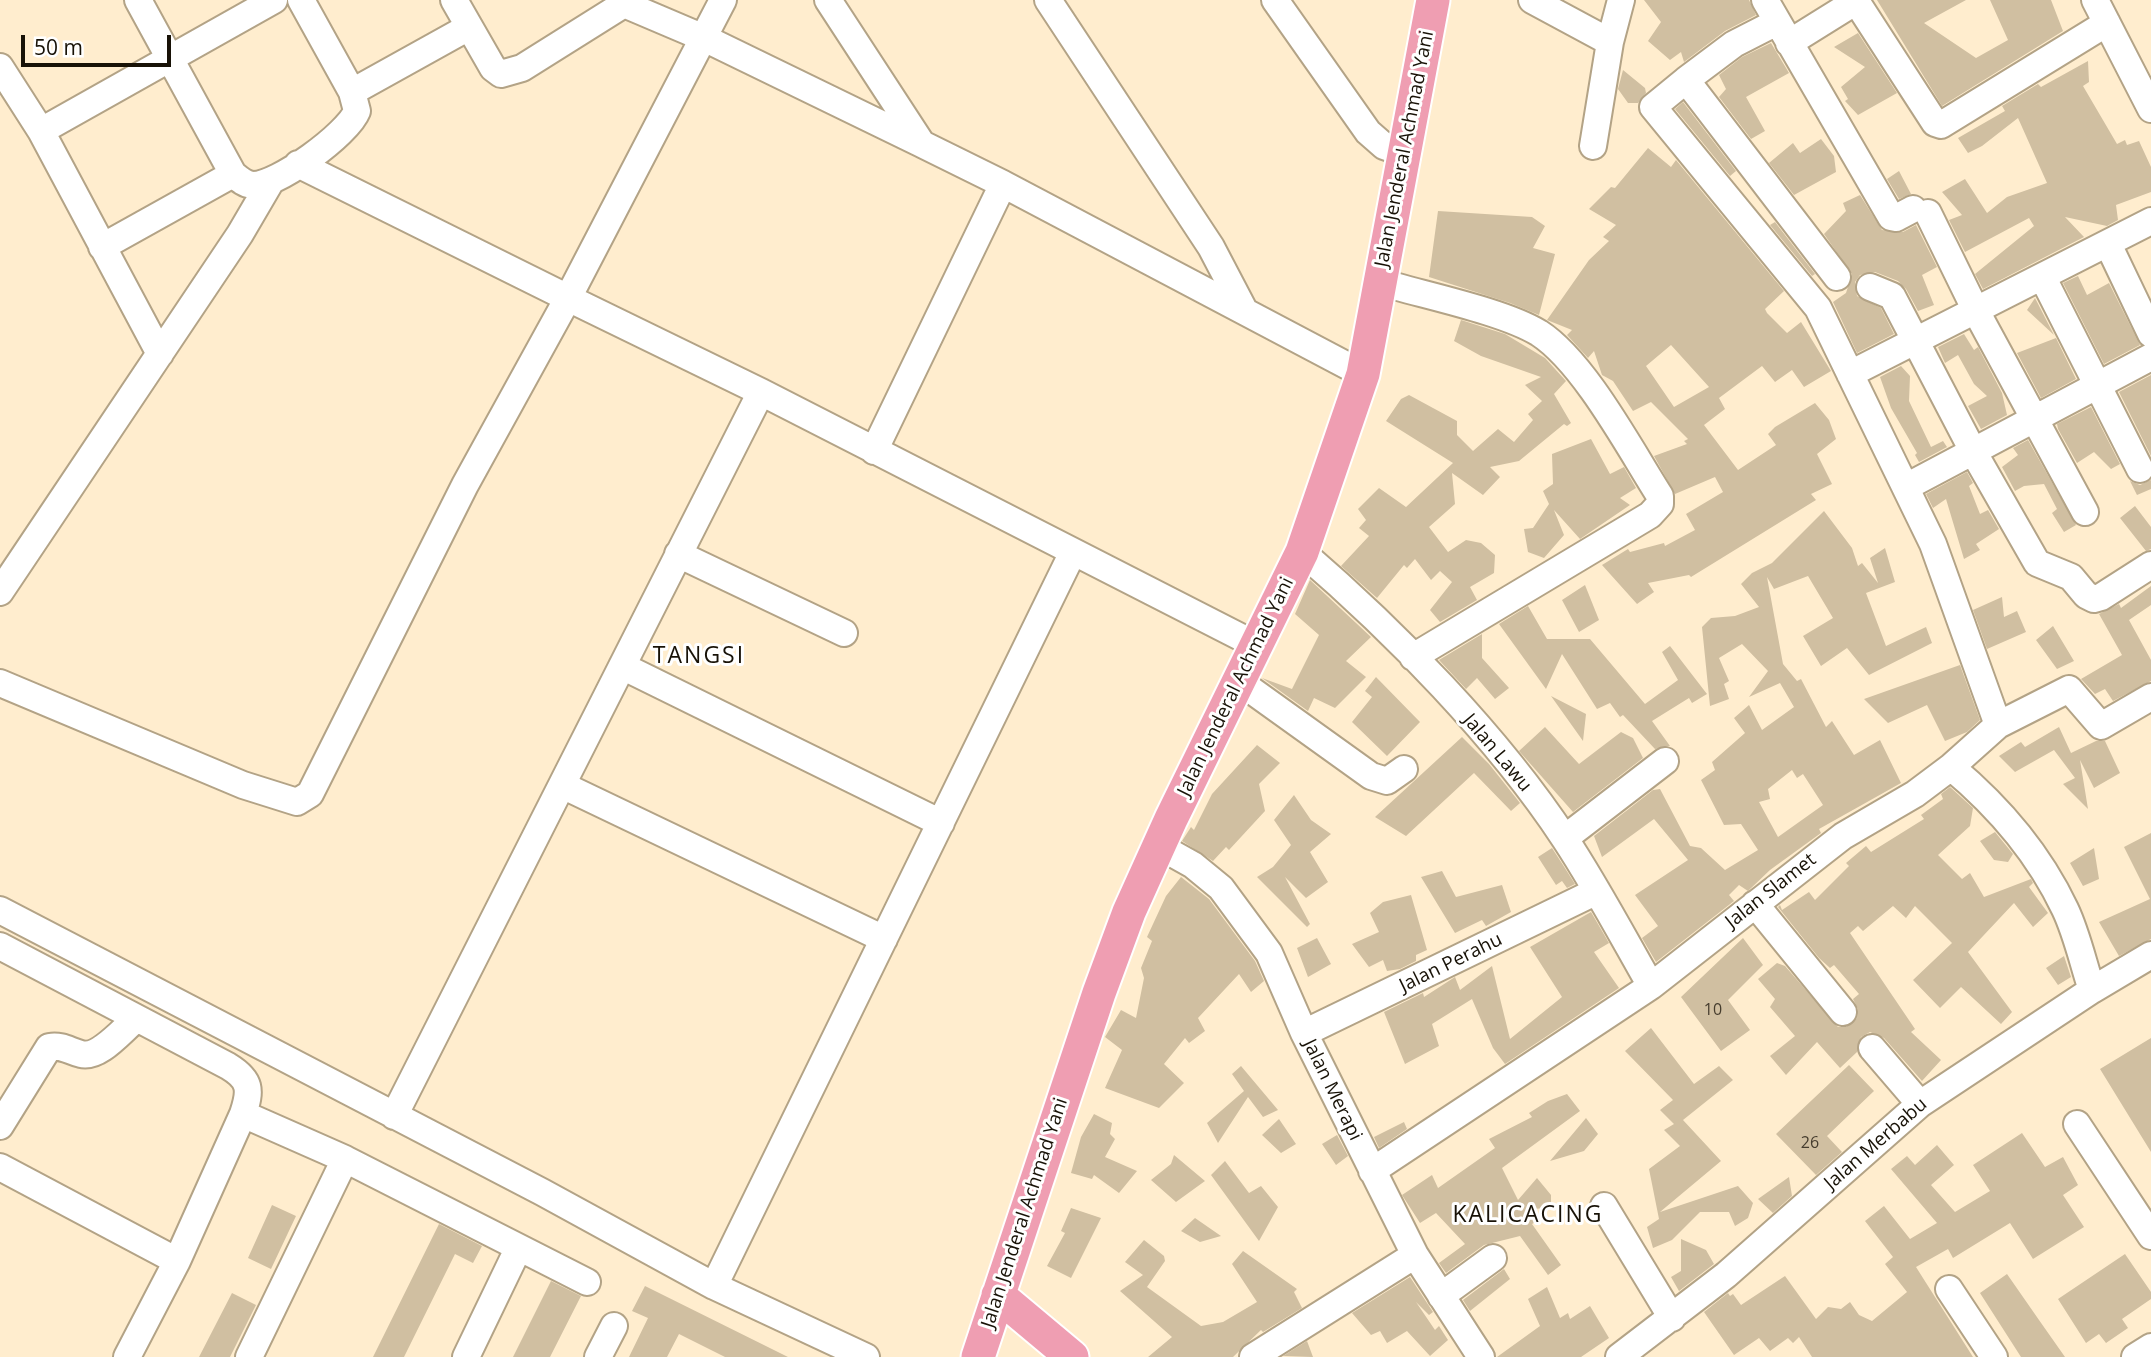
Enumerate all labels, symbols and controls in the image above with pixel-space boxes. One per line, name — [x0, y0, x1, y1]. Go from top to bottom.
scale bar — [24, 21, 175, 65]
street label: Jalan Jenderal Achmad Yani — [1371, 29, 1439, 269]
text: 50 m — [34, 33, 83, 61]
street label: Jalan Jenderal Achmad Yani — [1173, 574, 1299, 800]
district label: TANGSI — [654, 642, 744, 670]
street label: Jalan Lawu — [1458, 709, 1536, 797]
street label: Jalan Slamet — [1721, 849, 1821, 933]
street label: Jalan Perahu — [1396, 928, 1506, 998]
house number: 10 — [1704, 1000, 1722, 1020]
street label: Jalan Merapi — [1298, 1036, 1366, 1144]
street label: Jalan Merbabu — [1820, 1093, 1932, 1195]
street label: Jalan Jenderal Achmad Yani — [977, 1095, 1073, 1331]
house number: 26 — [1801, 1133, 1819, 1153]
district label: KALICACING — [1454, 1201, 1602, 1229]

